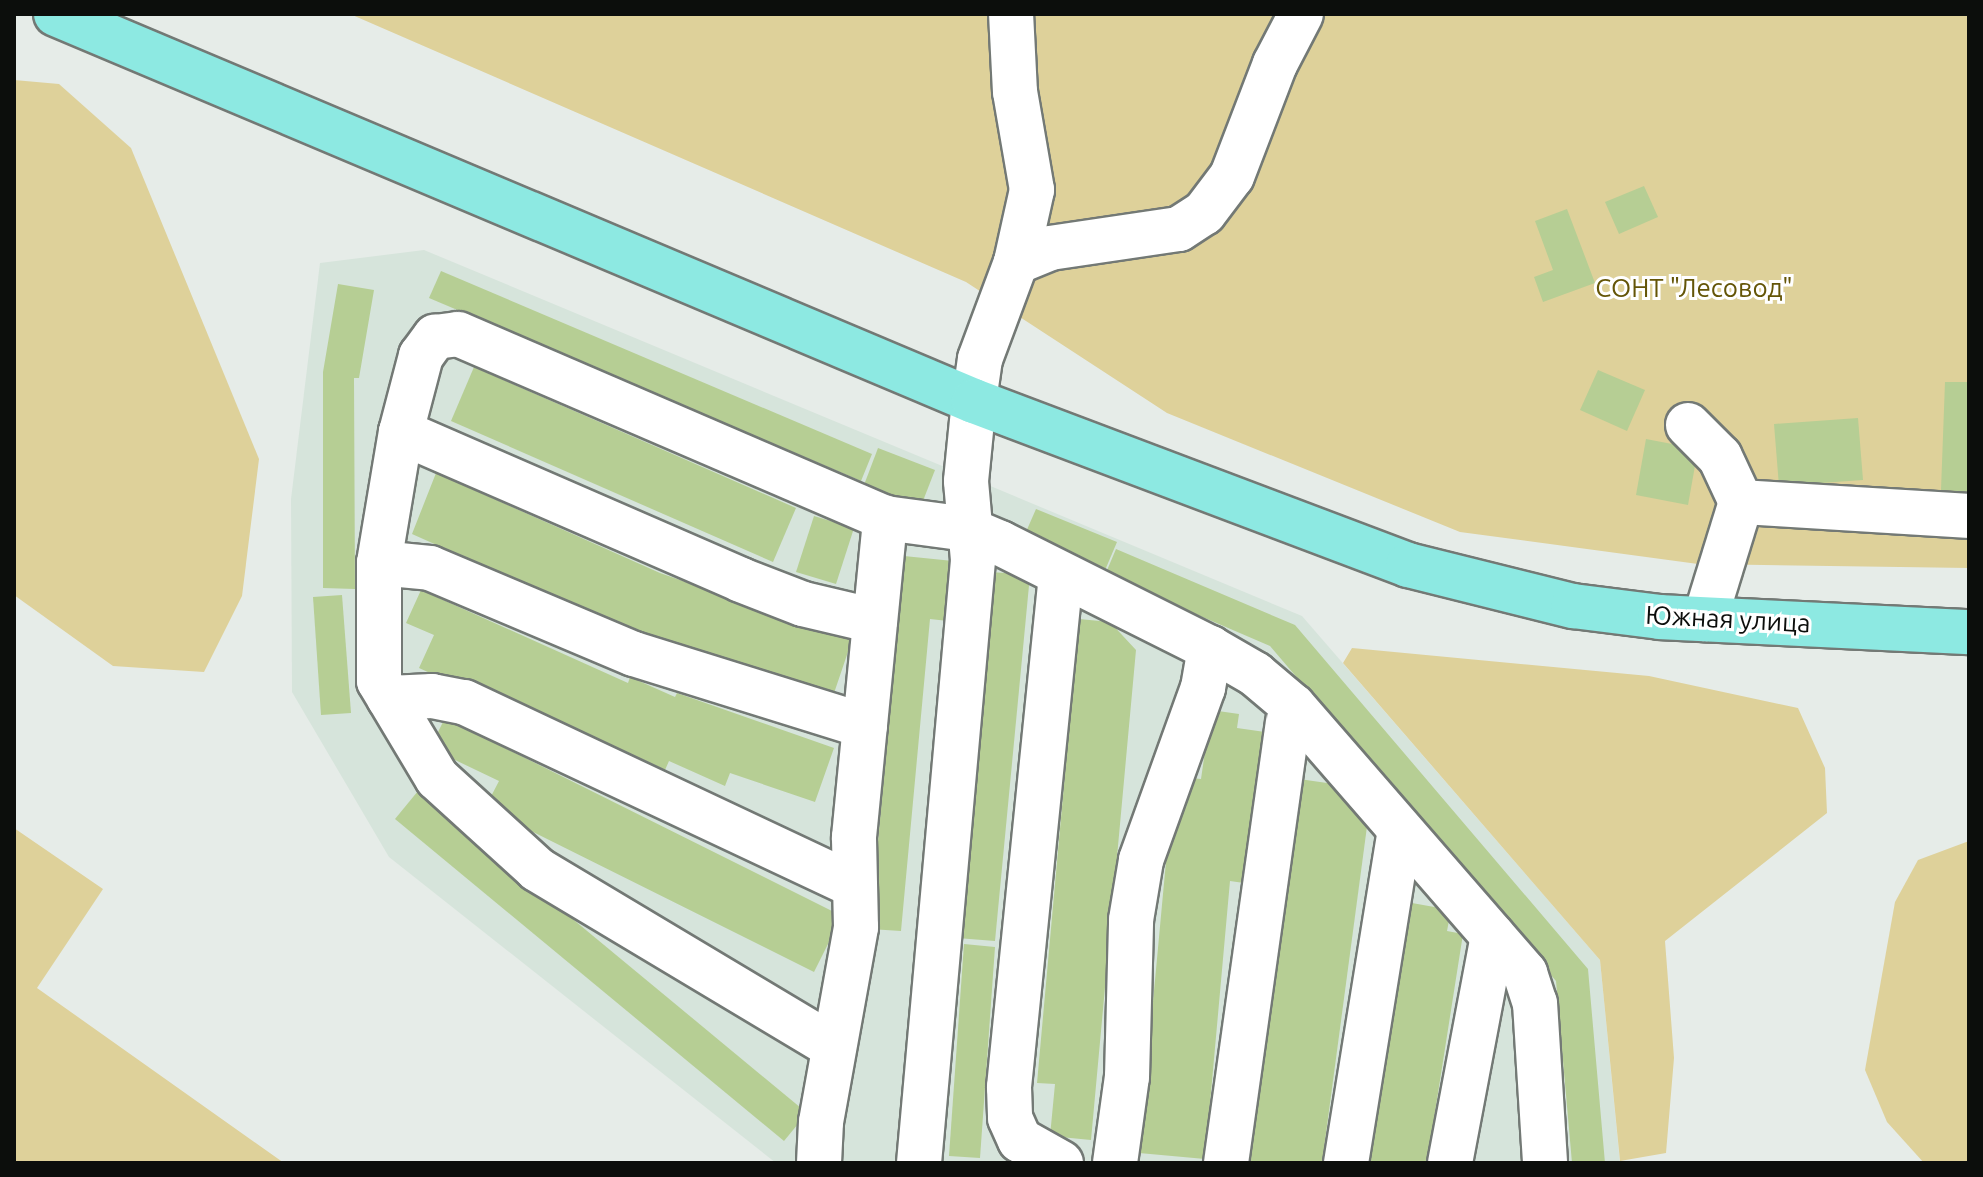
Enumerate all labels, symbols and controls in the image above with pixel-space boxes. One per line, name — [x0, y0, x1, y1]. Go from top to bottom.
park label: СОНТ "Лесовод" — [1595, 272, 1793, 304]
street label: Южная улица — [1645, 599, 1811, 639]

